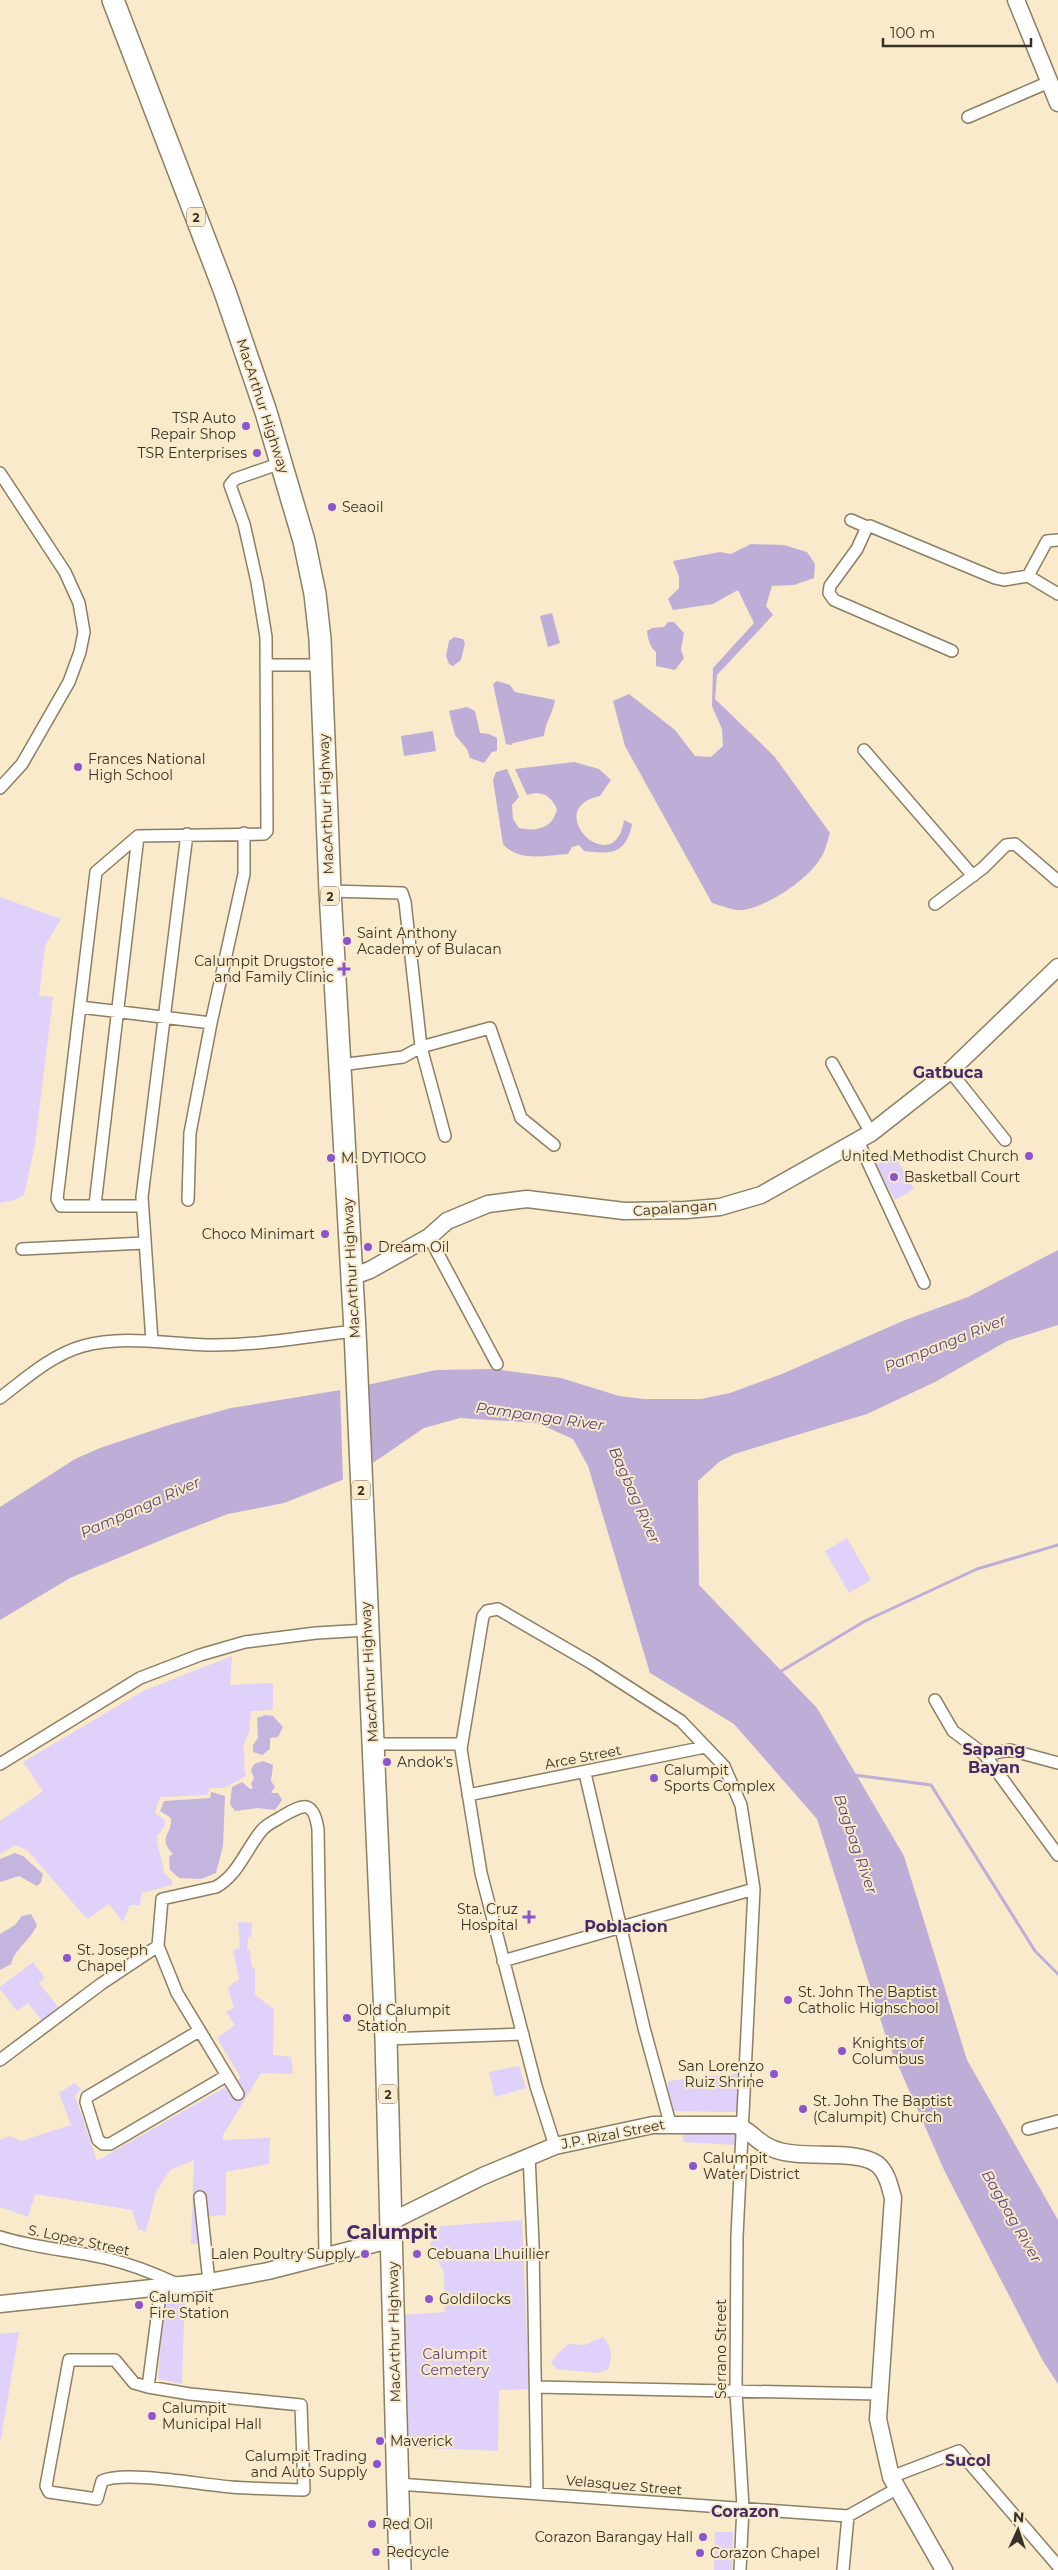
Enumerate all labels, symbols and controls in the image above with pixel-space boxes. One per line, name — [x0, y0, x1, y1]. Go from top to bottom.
scale bar — [883, 15, 1030, 47]
text: 100 m — [890, 23, 935, 42]
road number: 2 — [187, 208, 205, 226]
street label: MacArthur Highway — [233, 336, 293, 476]
place label: TSR Auto Repair Shop — [150, 409, 236, 443]
marker: TSR Auto Repair Shop — [240, 420, 252, 432]
place label: TSR Enterprises — [138, 444, 247, 462]
marker: TSR Enterprises — [251, 447, 263, 459]
place label: Seaoil — [342, 498, 383, 516]
marker: Seaoil — [326, 501, 338, 513]
street label: MacArthur Highway — [315, 733, 337, 875]
place label: Frances National High School — [88, 750, 206, 784]
marker: Frances National High School — [72, 761, 84, 773]
road number: 2 — [321, 886, 339, 906]
place label: Saint Anthony Academy of Bulacan — [357, 924, 502, 958]
marker: Saint Anthony Academy of Bulacan — [341, 935, 353, 947]
place label: Calumpit Drugstore and Family Clinic — [194, 952, 334, 986]
marker: Calumpit Drugstore and Family Clinic — [338, 963, 350, 975]
district label: Gatbuca — [913, 1063, 983, 1082]
place label: United Methodist Church — [841, 1147, 1019, 1165]
place label: M. DYTIOCO — [341, 1149, 426, 1167]
marker: United Methodist Church — [1023, 1150, 1035, 1162]
marker: M. DYTIOCO — [325, 1152, 337, 1164]
place label: Basketball Court — [904, 1168, 1020, 1186]
marker: Basketball Court — [888, 1171, 900, 1183]
street label: Capalangan — [632, 1196, 718, 1220]
street label: MacArthur Highway — [338, 1197, 364, 1339]
place label: Choco Minimart — [202, 1225, 315, 1243]
marker: Choco Minimart — [319, 1228, 331, 1240]
place label: Dream Oil — [378, 1238, 449, 1256]
marker: Dream Oil — [362, 1241, 374, 1253]
water label: Pampanga River — [881, 1310, 1009, 1376]
water label: Pampanga River — [475, 1398, 606, 1435]
water label: Bagbag River — [605, 1444, 665, 1547]
water label: Pampanga River — [77, 1472, 204, 1542]
road number: 2 — [352, 1480, 370, 1500]
street label: MacArthur Highway — [356, 1601, 382, 1743]
district label: Sapang Bayan — [962, 1740, 1026, 1777]
street label: Arce Street — [543, 1741, 623, 1773]
place label: Andok's — [397, 1753, 453, 1771]
marker: Andok's — [381, 1756, 393, 1768]
place label: Calumpit Sports Complex — [664, 1761, 776, 1795]
marker: Calumpit Sports Complex — [648, 1772, 660, 1784]
water label: Bagbag River — [830, 1792, 882, 1897]
place label: Sta. Cruz Hospital — [457, 1900, 518, 1934]
marker: Sta. Cruz Hospital — [522, 1910, 536, 1924]
district label: Poblacion — [584, 1917, 668, 1936]
place label: St. Joseph Chapel — [77, 1941, 148, 1975]
marker: St. Joseph Chapel — [61, 1952, 73, 1964]
place label: St. John The Baptist Catholic Highschool — [798, 1983, 939, 2017]
marker: St. John The Baptist Catholic Highschool — [782, 1994, 794, 2006]
place label: Old Calumpit Station — [357, 2001, 451, 2035]
marker: Old Calumpit Station — [341, 2012, 353, 2024]
place label: Knights of Columbus — [852, 2034, 925, 2068]
marker: Knights of Columbus — [836, 2045, 848, 2057]
place label: San Lorenzo Ruiz Shrine — [678, 2057, 764, 2091]
marker: San Lorenzo Ruiz Shrine — [768, 2068, 780, 2080]
road number: 2 — [379, 2084, 397, 2104]
place label: St. John The Baptist (Calumpit) Church — [813, 2092, 953, 2126]
marker: St. John The Baptist (Calumpit) Church — [797, 2103, 809, 2115]
street label: J.P. Rizal Street — [559, 2115, 667, 2153]
place label: Calumpit Water District — [703, 2149, 800, 2183]
marker: Calumpit Water District — [687, 2160, 699, 2172]
water label: Bagbag River — [978, 2166, 1047, 2267]
street label: S. Lopez Street — [27, 2220, 132, 2260]
district label: Calumpit — [346, 2221, 438, 2244]
place label: Lalen Poultry Supply — [211, 2245, 355, 2263]
place label: Cebuana Lhuillier — [427, 2245, 550, 2263]
marker: Lalen Poultry Supply — [359, 2248, 371, 2260]
marker: Cebuana Lhuillier — [411, 2248, 423, 2260]
street label: MacArthur Highway — [384, 2261, 404, 2403]
place label: Calumpit Fire Station — [149, 2288, 229, 2322]
place label: Goldilocks — [439, 2290, 511, 2308]
marker: Goldilocks — [423, 2293, 435, 2305]
marker: Calumpit Fire Station — [133, 2299, 145, 2311]
street label: Serrano Street — [712, 2299, 730, 2399]
park label: Calumpit Cemetery — [421, 2345, 490, 2379]
place label: Calumpit Municipal Hall — [162, 2399, 262, 2433]
marker: Calumpit Municipal Hall — [146, 2410, 158, 2422]
place label: Maverick — [390, 2432, 453, 2450]
marker: Maverick — [374, 2435, 386, 2447]
place label: Calumpit Trading and Auto Supply — [245, 2447, 367, 2481]
district label: Sucol — [945, 2451, 991, 2470]
marker: Calumpit Trading and Auto Supply — [371, 2458, 383, 2470]
street label: Velasquez Street — [565, 2471, 683, 2499]
district label: Corazon — [711, 2502, 779, 2521]
north arrow — [993, 2505, 1043, 2555]
text: N — [1013, 2508, 1025, 2526]
place label: Red Oil — [382, 2515, 433, 2533]
marker: Red Oil — [366, 2518, 378, 2530]
place label: Corazon Barangay Hall — [535, 2528, 693, 2546]
marker: Corazon Barangay Hall — [697, 2531, 709, 2543]
place label: Redcycle — [386, 2543, 449, 2561]
place label: Corazon Chapel — [710, 2544, 820, 2562]
marker: Redcycle — [370, 2546, 382, 2558]
marker: Corazon Chapel — [694, 2547, 706, 2559]

